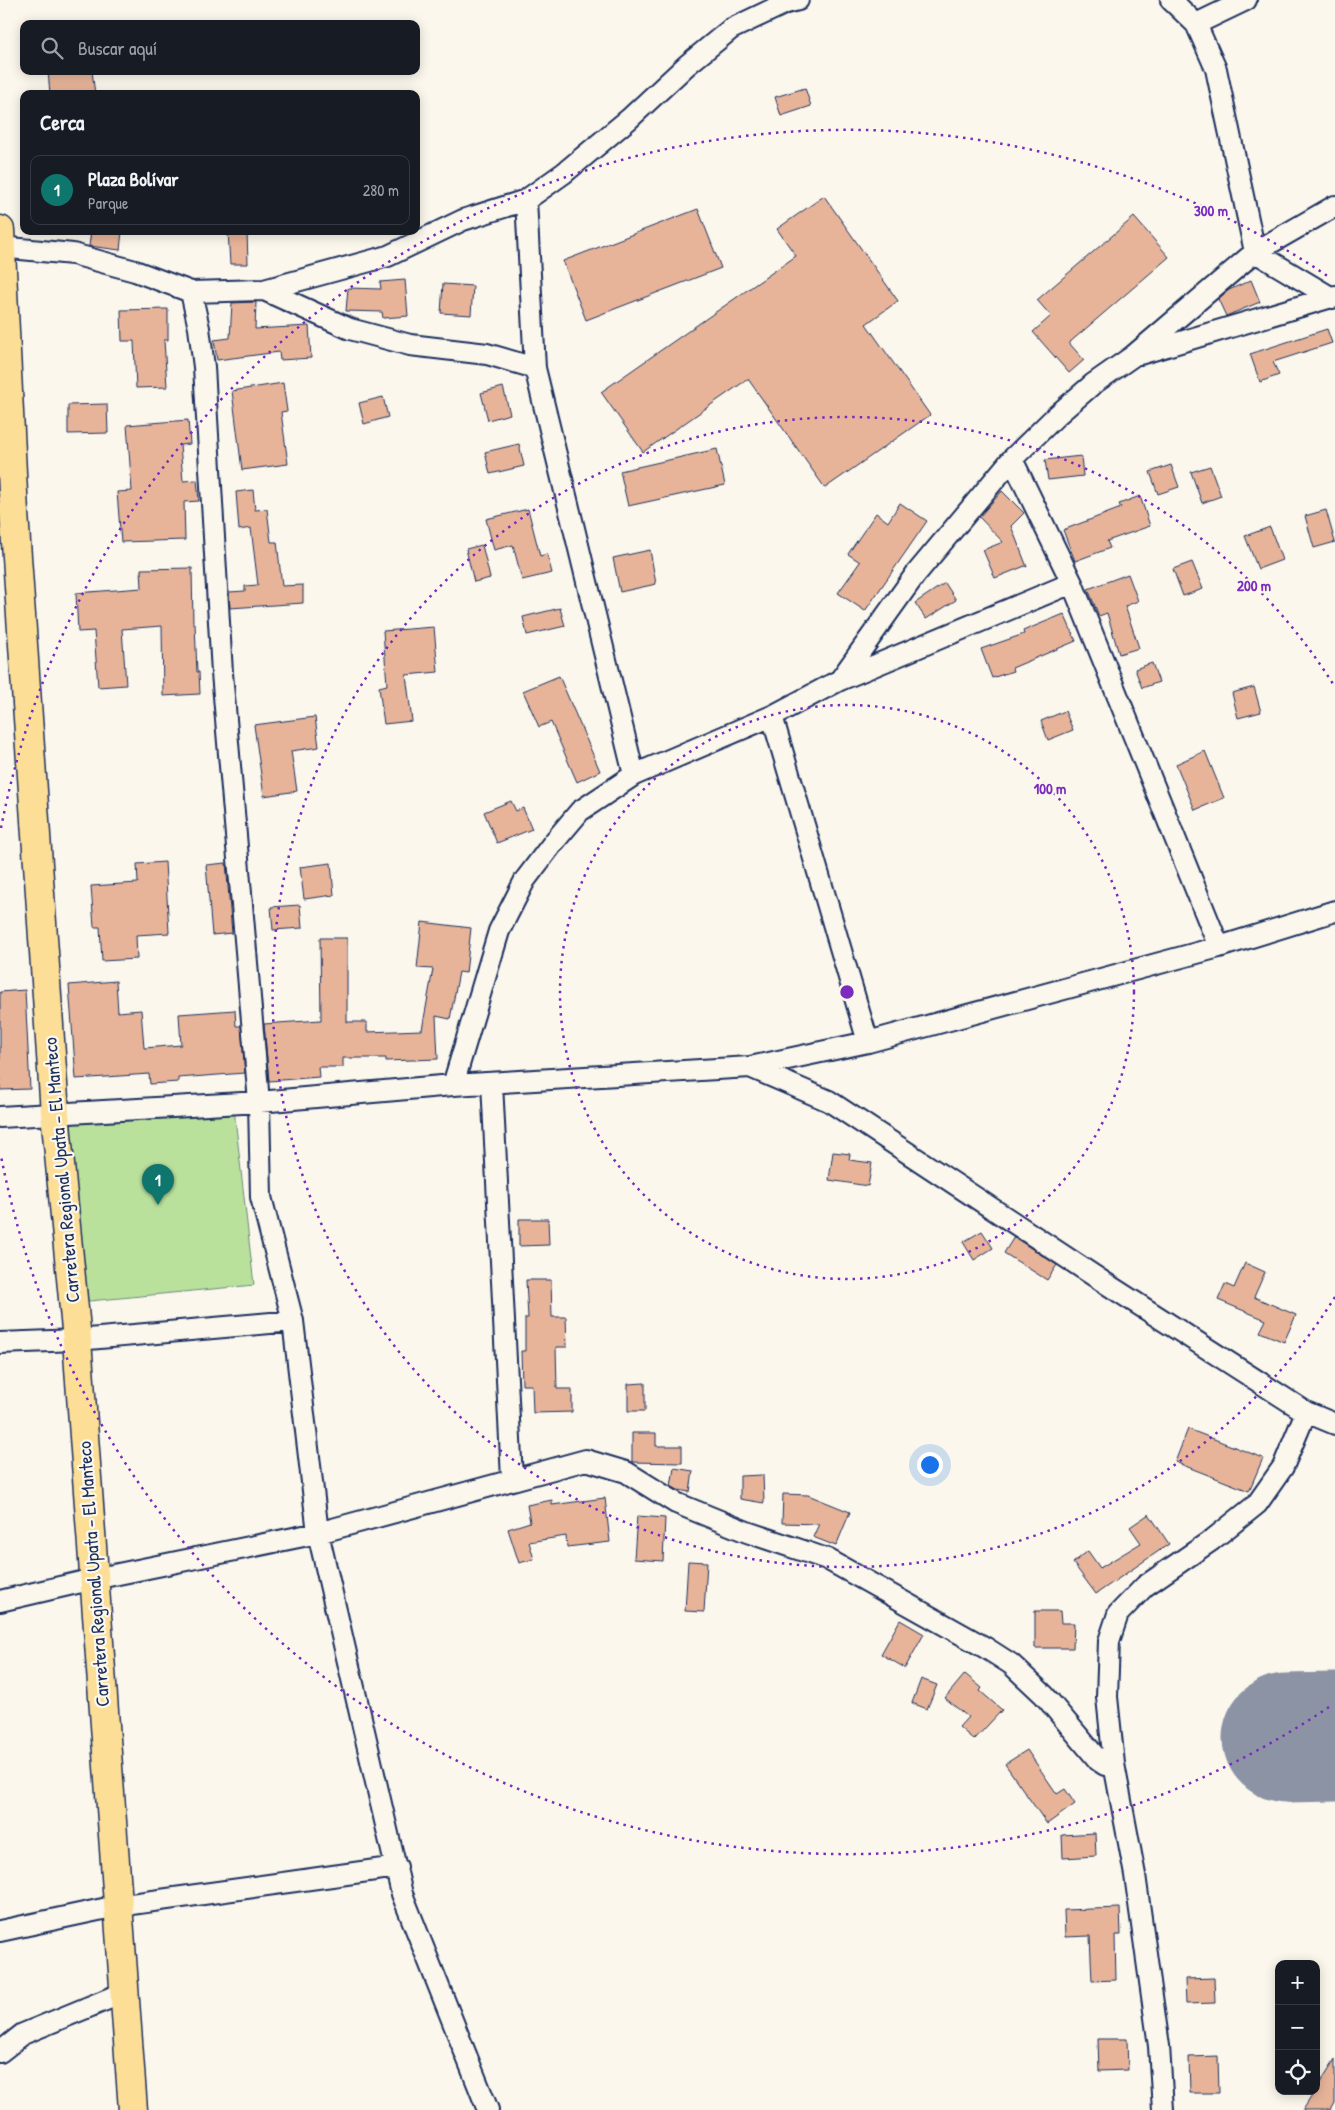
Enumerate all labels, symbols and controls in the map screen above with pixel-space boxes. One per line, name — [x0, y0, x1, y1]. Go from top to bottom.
search box — [20, 20, 420, 75]
icon: search — [38, 34, 66, 62]
text: Buscar aquí — [78, 35, 157, 61]
text: Cerca — [40, 108, 84, 137]
text: Plaza Bolívar — [88, 166, 179, 192]
text: 1 — [54, 179, 60, 201]
text: 280 m — [363, 179, 399, 201]
text: Parque — [88, 192, 128, 214]
text: 300 m — [1194, 200, 1228, 221]
text: 200 m — [1237, 575, 1271, 596]
text: 100 m — [1034, 778, 1066, 799]
centre of rings — [838, 983, 856, 1001]
street label: Carretera Regional Upata - El Manteco — [36, 1036, 86, 1304]
pin: 1 — [142, 1164, 174, 1205]
street label: Carretera Regional Upata - El Manteco — [71, 1440, 115, 1708]
your location — [917, 1452, 943, 1478]
map controls — [1275, 1960, 1320, 2095]
button: + — [1275, 1960, 1320, 2005]
button: − — [1275, 2005, 1320, 2050]
button: locate — [1275, 2050, 1320, 2095]

